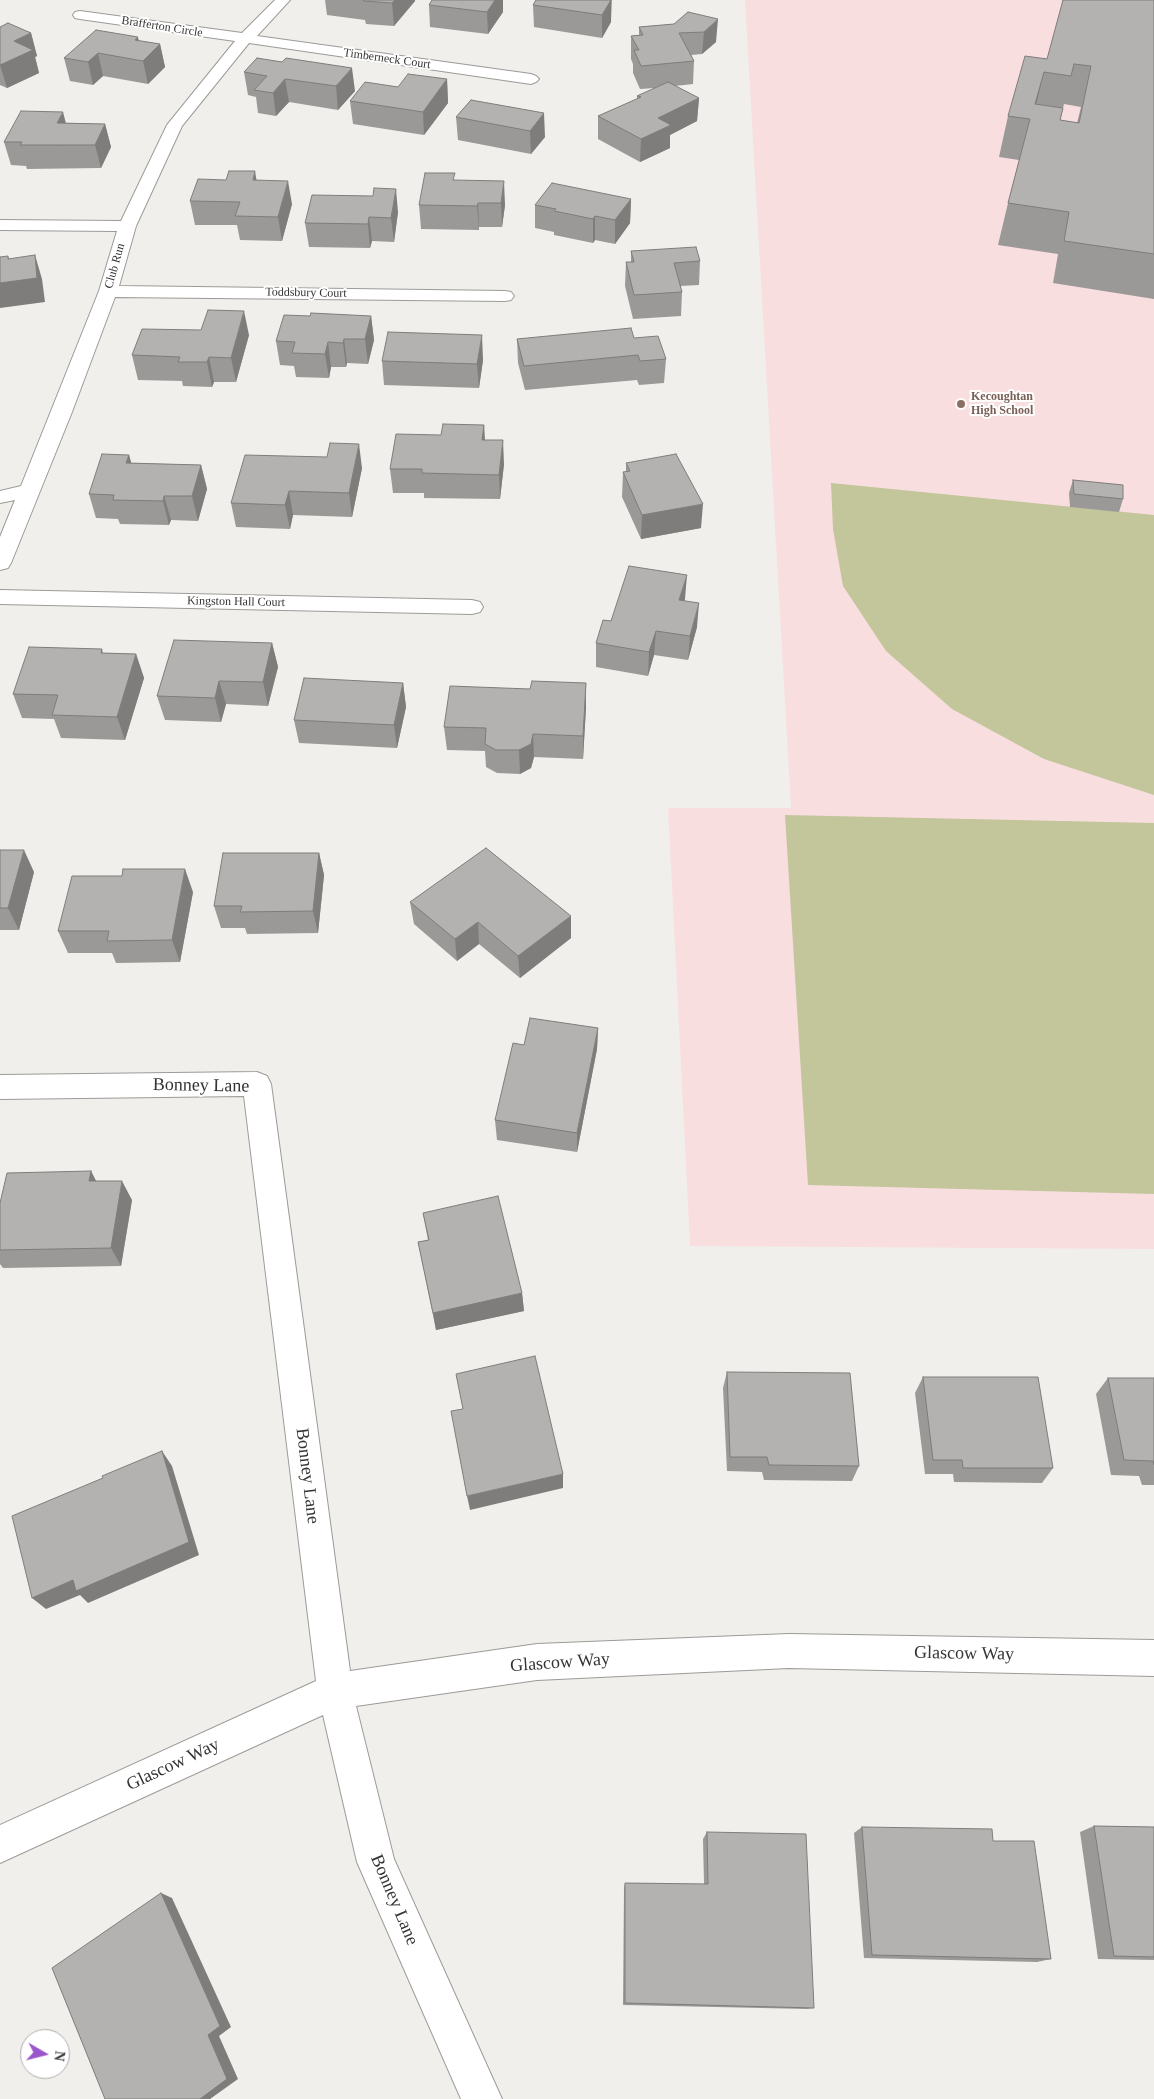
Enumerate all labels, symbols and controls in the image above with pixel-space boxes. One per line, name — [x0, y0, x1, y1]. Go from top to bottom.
street label: Brafferton Circle — [120, 13, 204, 41]
street label: Timberneck Court — [342, 46, 432, 72]
street label: Club Run — [102, 242, 128, 290]
street label: Toddsbury Court — [265, 285, 347, 301]
place label: Kecoughtan High School — [971, 390, 1033, 418]
marker: Kecoughtan High School — [955, 398, 967, 410]
street label: Kingston Hall Court — [187, 594, 285, 610]
street label: Bonney Lane — [153, 1074, 249, 1098]
street label: Bonney Lane — [290, 1427, 324, 1525]
street label: Glascow Way — [914, 1642, 1014, 1666]
street label: Glascow Way — [509, 1649, 611, 1677]
street label: Glascow Way — [123, 1734, 223, 1796]
street label: Bonney Lane — [365, 1851, 423, 1949]
north arrow — [20, 2029, 70, 2079]
text: N — [51, 2050, 67, 2062]

